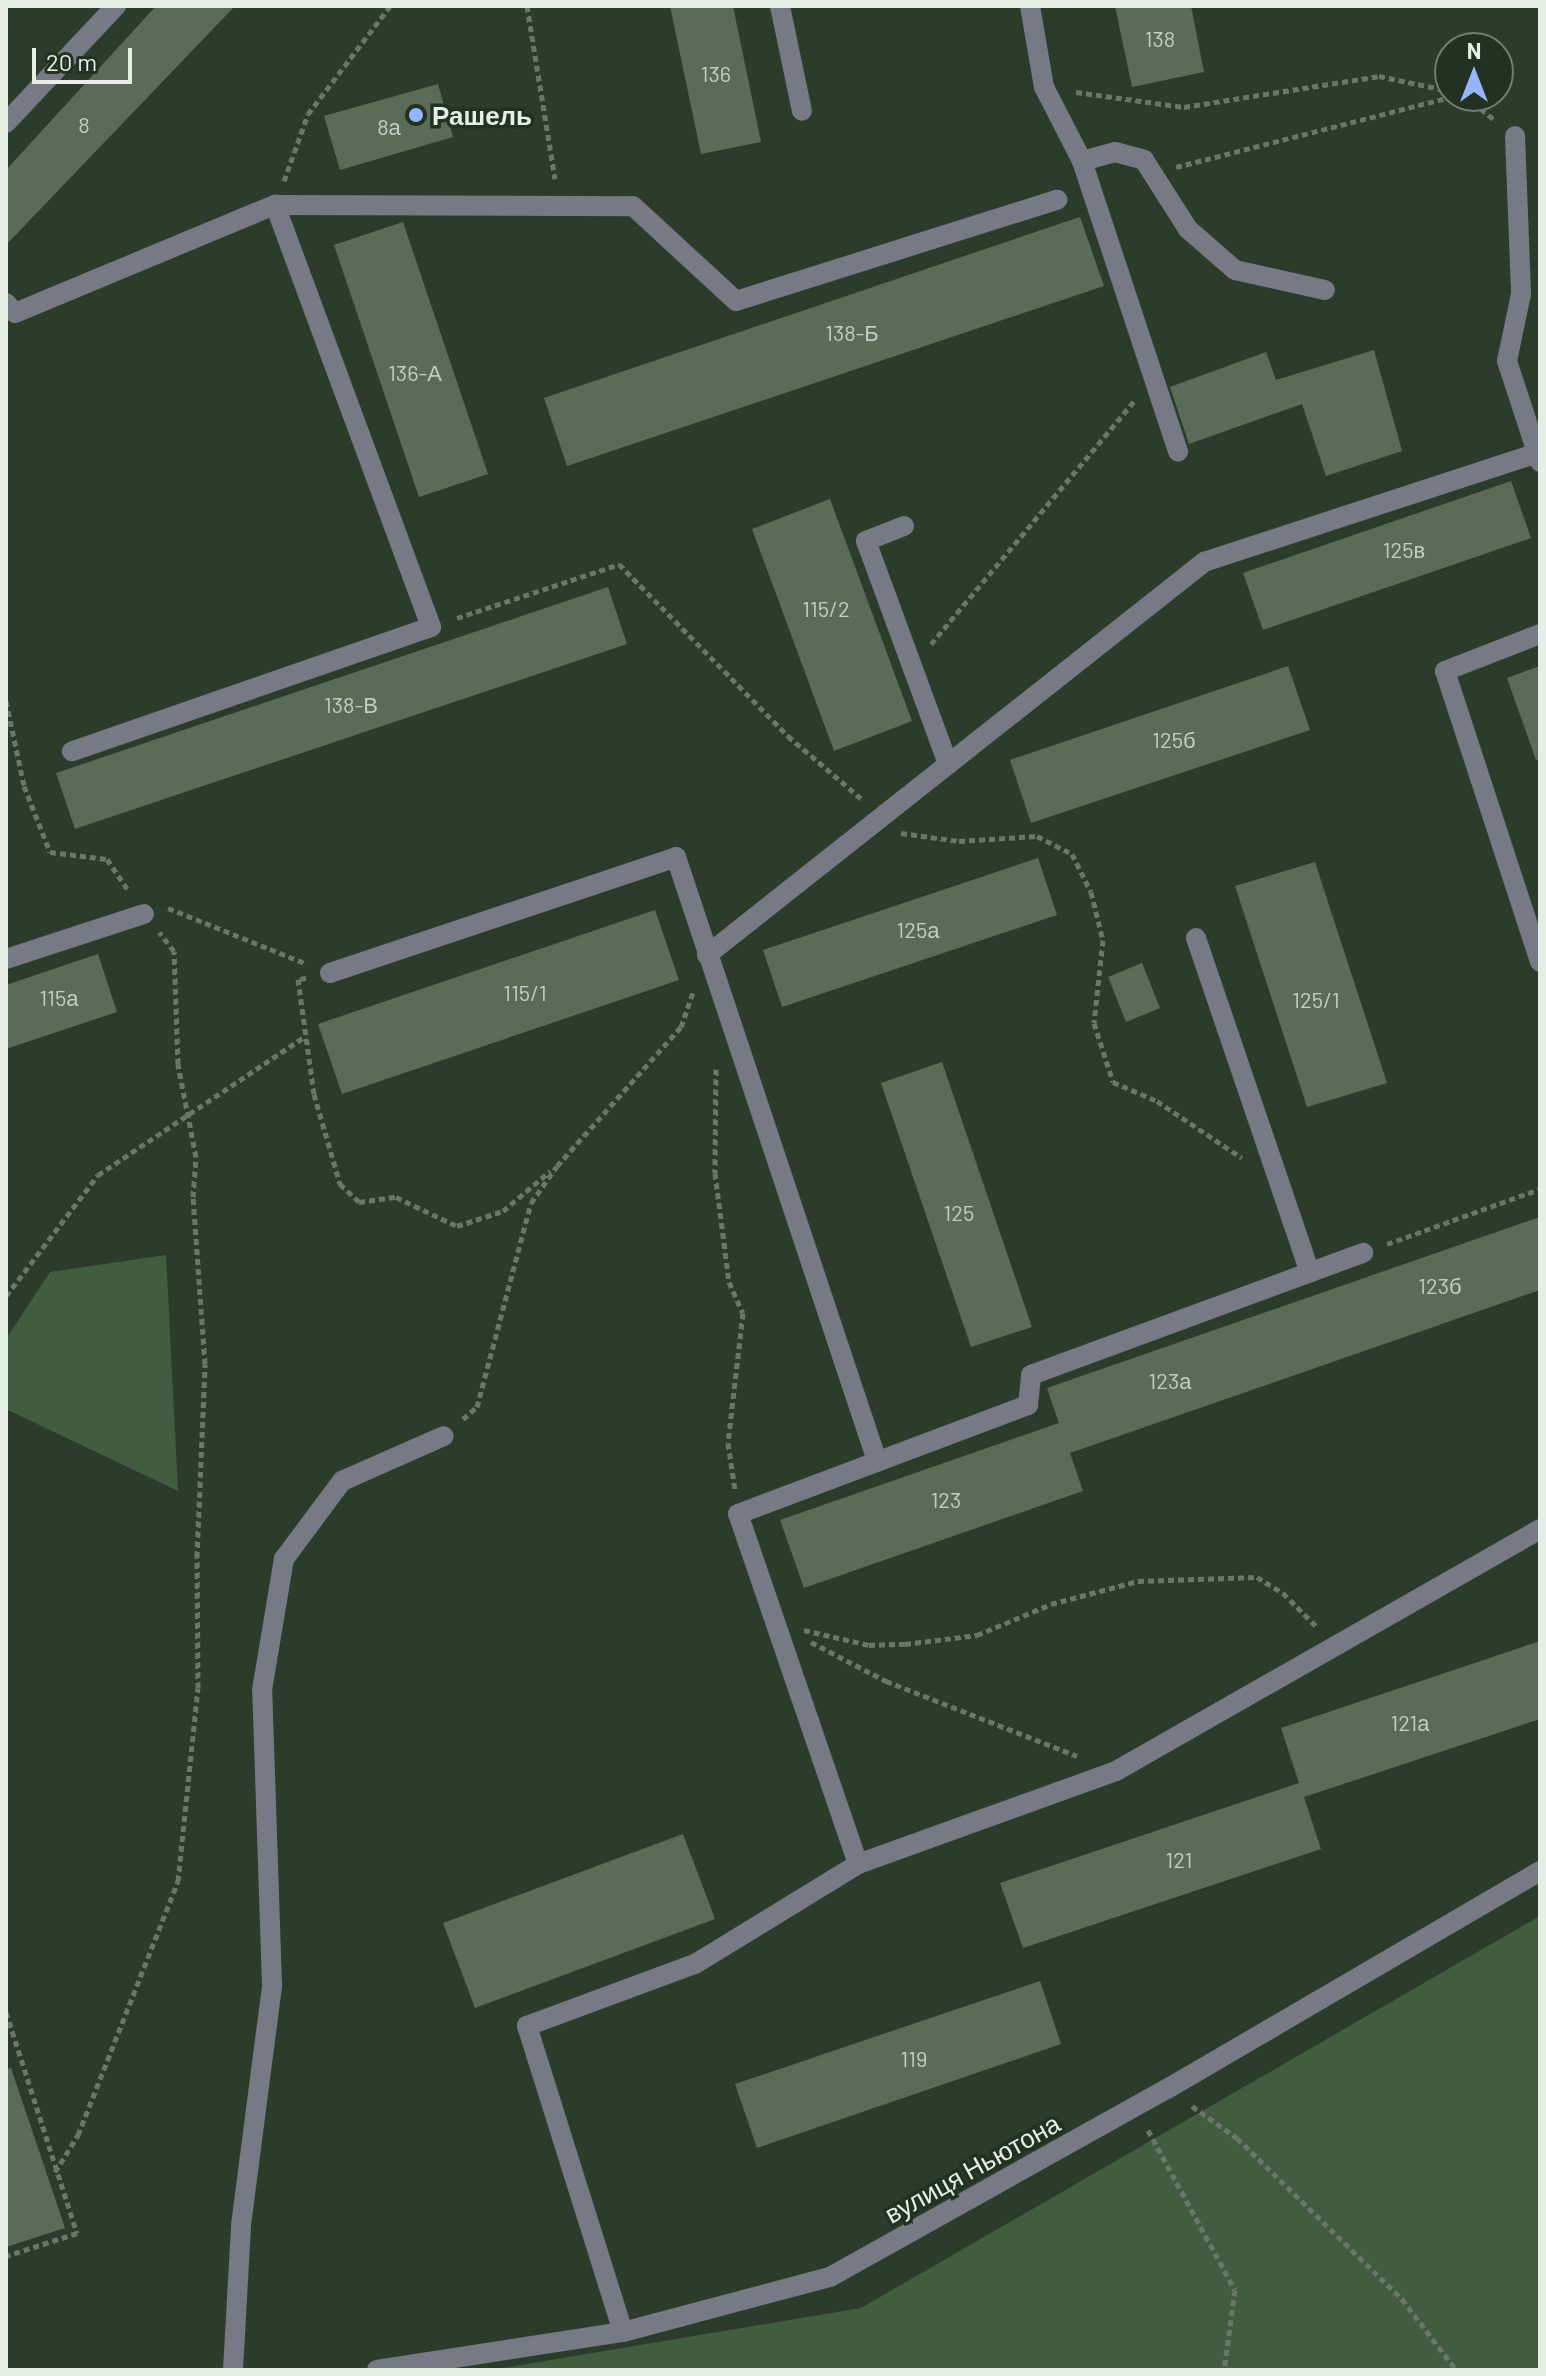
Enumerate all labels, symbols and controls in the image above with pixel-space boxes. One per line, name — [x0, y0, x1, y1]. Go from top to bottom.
house number: 138 — [1145, 26, 1175, 52]
scale bar — [36, 32, 136, 82]
north arrow — [1434, 32, 1514, 112]
text: N — [1467, 37, 1481, 63]
text: 20 m — [46, 47, 97, 76]
house number: 136 — [701, 61, 731, 87]
place label: Рашель — [432, 99, 532, 131]
marker: Рашель — [407, 106, 425, 124]
house number: 8 — [78, 112, 90, 138]
house number: 8а — [377, 114, 401, 140]
house number: 138-Б — [825, 320, 879, 346]
house number: 136-А — [388, 360, 442, 386]
house number: 125в — [1383, 537, 1425, 563]
house number: 115/2 — [802, 596, 850, 622]
house number: 138-В — [324, 692, 378, 718]
house number: 125б — [1152, 727, 1196, 753]
house number: 125а — [896, 917, 940, 943]
house number: 115/1 — [503, 980, 547, 1006]
house number: 115а — [39, 985, 79, 1011]
house number: 125/1 — [1292, 987, 1340, 1013]
house number: 125 — [944, 1200, 974, 1226]
house number: 123б — [1418, 1273, 1462, 1299]
house number: 123а — [1149, 1368, 1191, 1394]
house number: 123 — [931, 1487, 961, 1513]
house number: 121а — [1390, 1710, 1430, 1736]
house number: 121 — [1166, 1847, 1192, 1873]
house number: 119 — [901, 2046, 927, 2072]
street label: вулиця Ньютона — [879, 2107, 1065, 2229]

